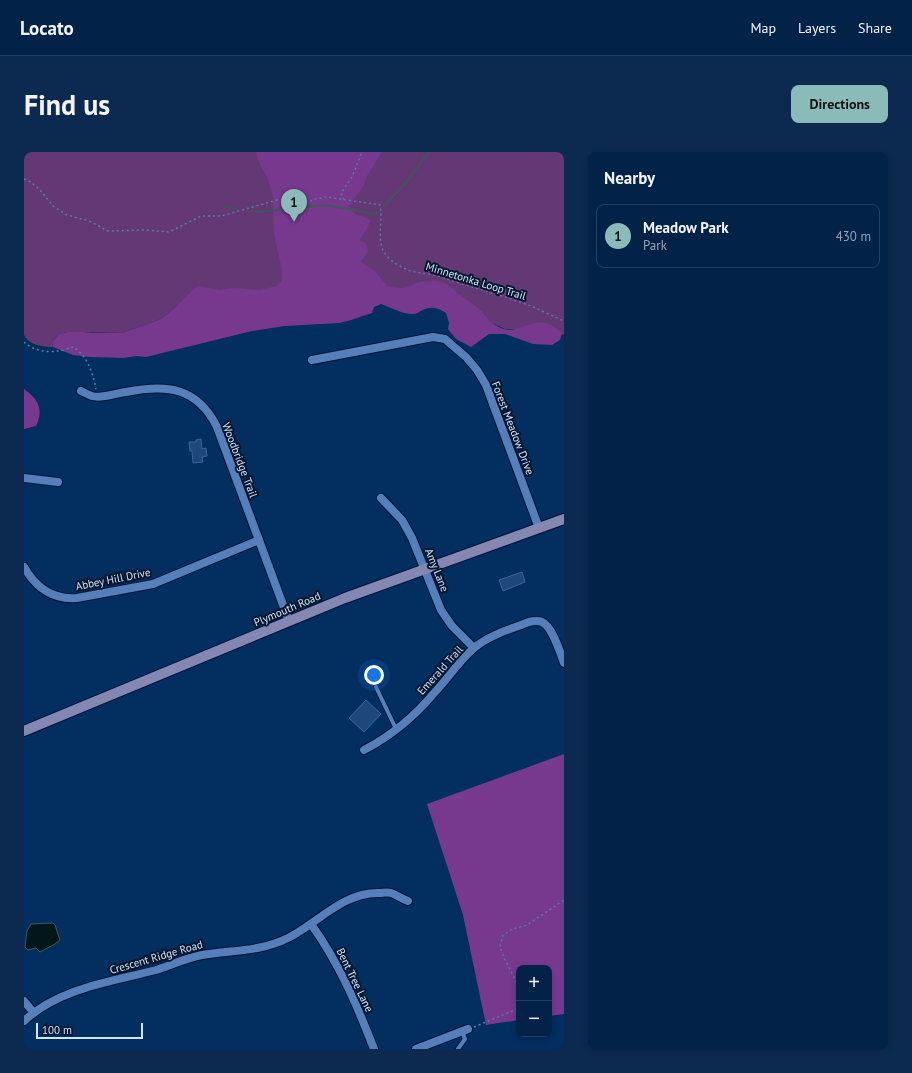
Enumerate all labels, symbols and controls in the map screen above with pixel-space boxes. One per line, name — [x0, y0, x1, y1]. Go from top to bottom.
text: Locato — [20, 16, 74, 40]
text: Map — [750, 19, 776, 37]
text: Layers — [798, 19, 836, 37]
text: Share — [858, 19, 892, 37]
button: Directions — [791, 85, 888, 123]
text: Find us — [24, 86, 110, 123]
text: Nearby — [604, 167, 655, 189]
pin: 1 — [281, 189, 307, 222]
text: Meadow Park — [643, 218, 729, 237]
text: 1 — [614, 228, 622, 245]
text: 430 m — [836, 228, 871, 245]
text: Park — [643, 237, 667, 254]
street label: Minnetonka Loop Trail — [424, 259, 529, 303]
street label: Forest Meadow Drive — [489, 379, 537, 477]
street label: Woodbridge Trail — [219, 420, 261, 500]
street label: Amy Lane — [422, 546, 452, 594]
street label: Abbey Hill Drive — [75, 565, 152, 593]
street label: Plymouth Road — [251, 589, 323, 629]
street label: Emerald Trail — [414, 642, 466, 698]
your location — [364, 665, 384, 685]
street label: Crescent Ridge Road — [108, 937, 204, 977]
street label: Bent Tree Lane — [333, 946, 377, 1015]
map controls — [516, 965, 552, 1037]
button: + — [516, 965, 552, 1001]
button: − — [516, 1001, 552, 1037]
scale bar — [36, 1021, 143, 1040]
text: 100 m — [42, 1023, 72, 1037]

